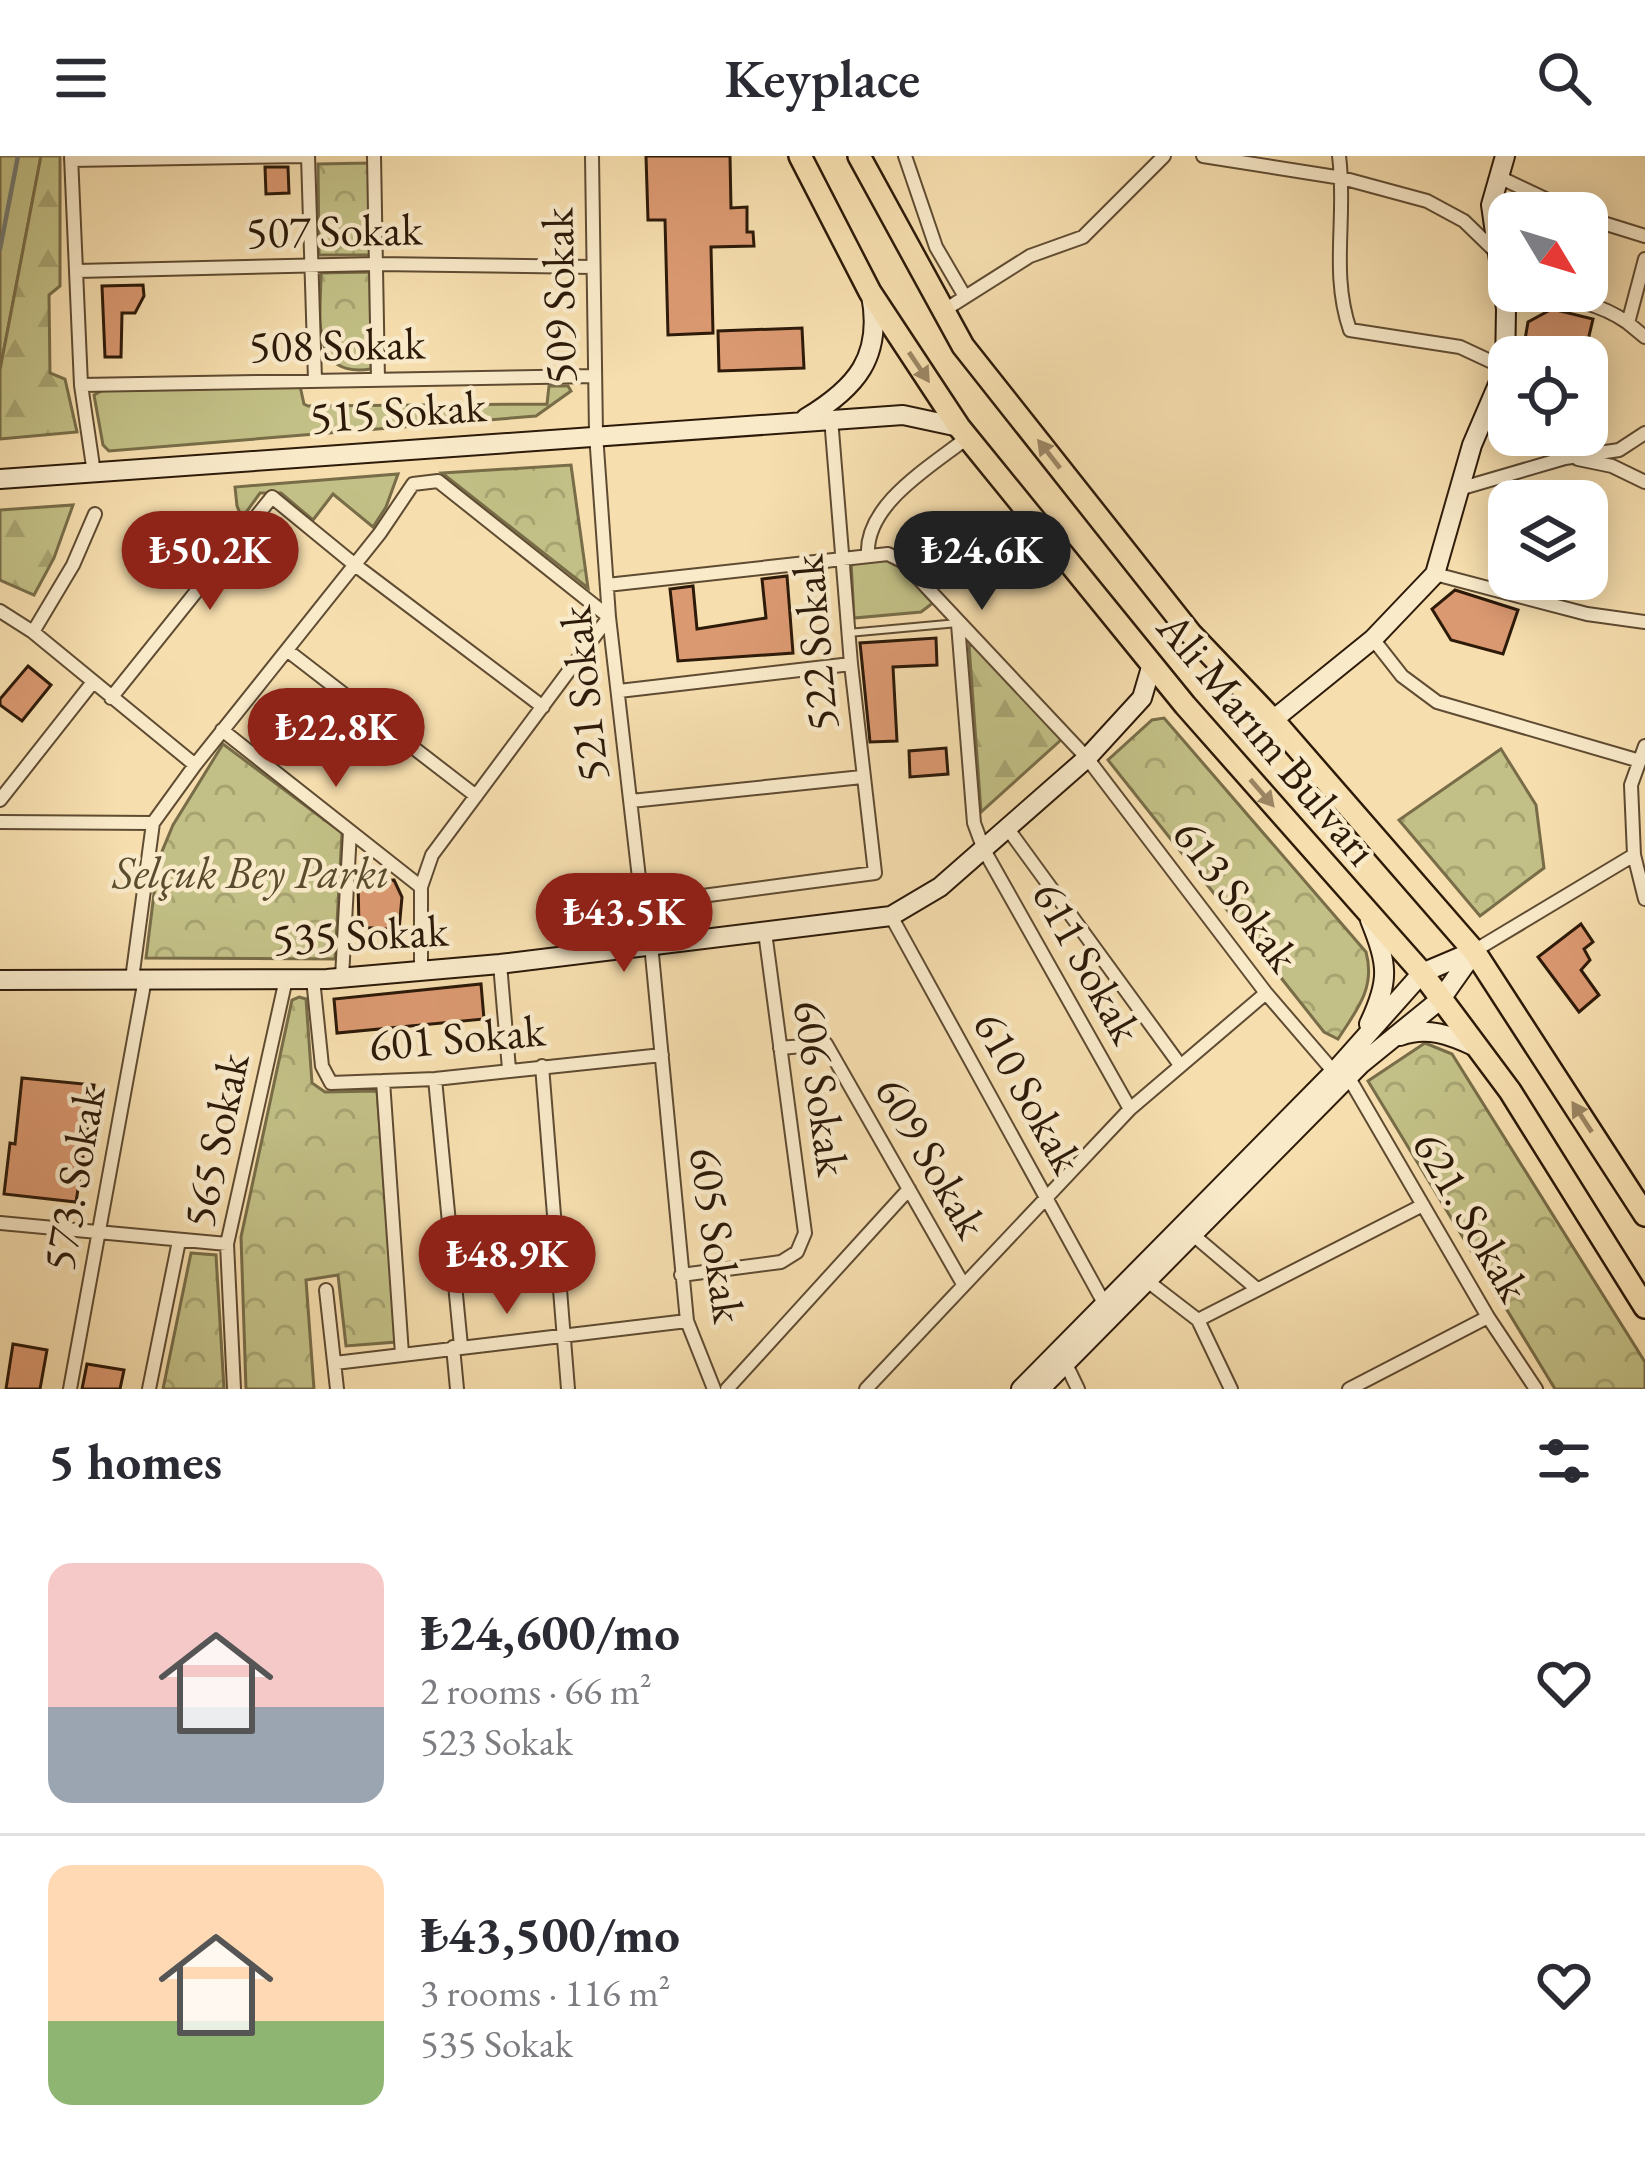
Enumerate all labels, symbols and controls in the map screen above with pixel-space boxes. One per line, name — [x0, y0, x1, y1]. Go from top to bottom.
text: Keyplace — [725, 43, 920, 113]
icon: menu — [48, 45, 114, 111]
icon: search — [1531, 45, 1597, 111]
north arrow — [1488, 192, 1608, 312]
map controls — [1488, 192, 1608, 600]
street label: 507 Sokak — [245, 199, 424, 261]
street label: 509 Sokak — [527, 206, 589, 385]
street label: 508 Sokak — [248, 313, 427, 375]
button: locate — [1488, 336, 1608, 456]
one-way arrow — [907, 351, 930, 384]
street label: 515 Sokak — [308, 376, 489, 446]
one-way arrow — [1037, 439, 1062, 470]
button: layers — [1488, 480, 1608, 600]
pin: ₺50.2K — [112, 511, 308, 613]
pin: ₺24.6K — [884, 511, 1080, 613]
text: ₺50.2K — [149, 524, 271, 575]
text: ₺24.6K — [921, 524, 1043, 575]
street label: 522 Sokak — [777, 552, 851, 733]
street label: Ali Marım Bulvarı — [1144, 598, 1391, 877]
street label: 521 Sokak — [545, 602, 621, 785]
pin: ₺22.8K — [238, 688, 434, 790]
text: ₺22.8K — [275, 701, 397, 752]
one-way arrow — [1248, 778, 1275, 808]
street label: 613 Sokak — [1161, 807, 1314, 984]
park label: Selçuk Bey Parkı — [111, 843, 390, 901]
street label: 611 Sokak — [1020, 871, 1157, 1054]
pin: ₺43.5K — [526, 873, 722, 975]
text: ₺43.5K — [563, 886, 685, 937]
street label: 535 Sokak — [270, 900, 451, 968]
street label: 606 Sokak — [781, 997, 863, 1180]
street label: 601 Sokak — [367, 1000, 548, 1074]
street label: 610 Sokak — [961, 1001, 1098, 1184]
street label: 565 Sokak — [168, 1047, 262, 1232]
street label: 609 Sokak — [863, 1066, 1002, 1249]
street label: 573. Sokak — [28, 1080, 118, 1275]
one-way arrow — [1571, 1100, 1593, 1133]
street label: 621. Sokak — [1400, 1121, 1544, 1312]
street label: 605 Sokak — [677, 1144, 759, 1327]
pin: ₺48.9K — [409, 1215, 605, 1317]
text: ₺48.9K — [446, 1228, 568, 1279]
text: 5 homes — [48, 1428, 222, 1494]
icon: filters — [1531, 1428, 1597, 1494]
text: ₺24,600/mo — [420, 1599, 680, 1665]
icon: home — [144, 1611, 288, 1755]
icon: heart — [1531, 1650, 1597, 1716]
text: 2 rooms · 66 m² — [420, 1665, 652, 1716]
text: 523 Sokak — [420, 1716, 573, 1767]
text: ₺43,500/mo — [420, 1901, 680, 1967]
icon: home — [144, 1913, 288, 2057]
icon: heart — [1531, 1952, 1597, 2018]
text: 3 rooms · 116 m² — [420, 1967, 671, 2018]
text: 535 Sokak — [420, 2018, 573, 2069]

